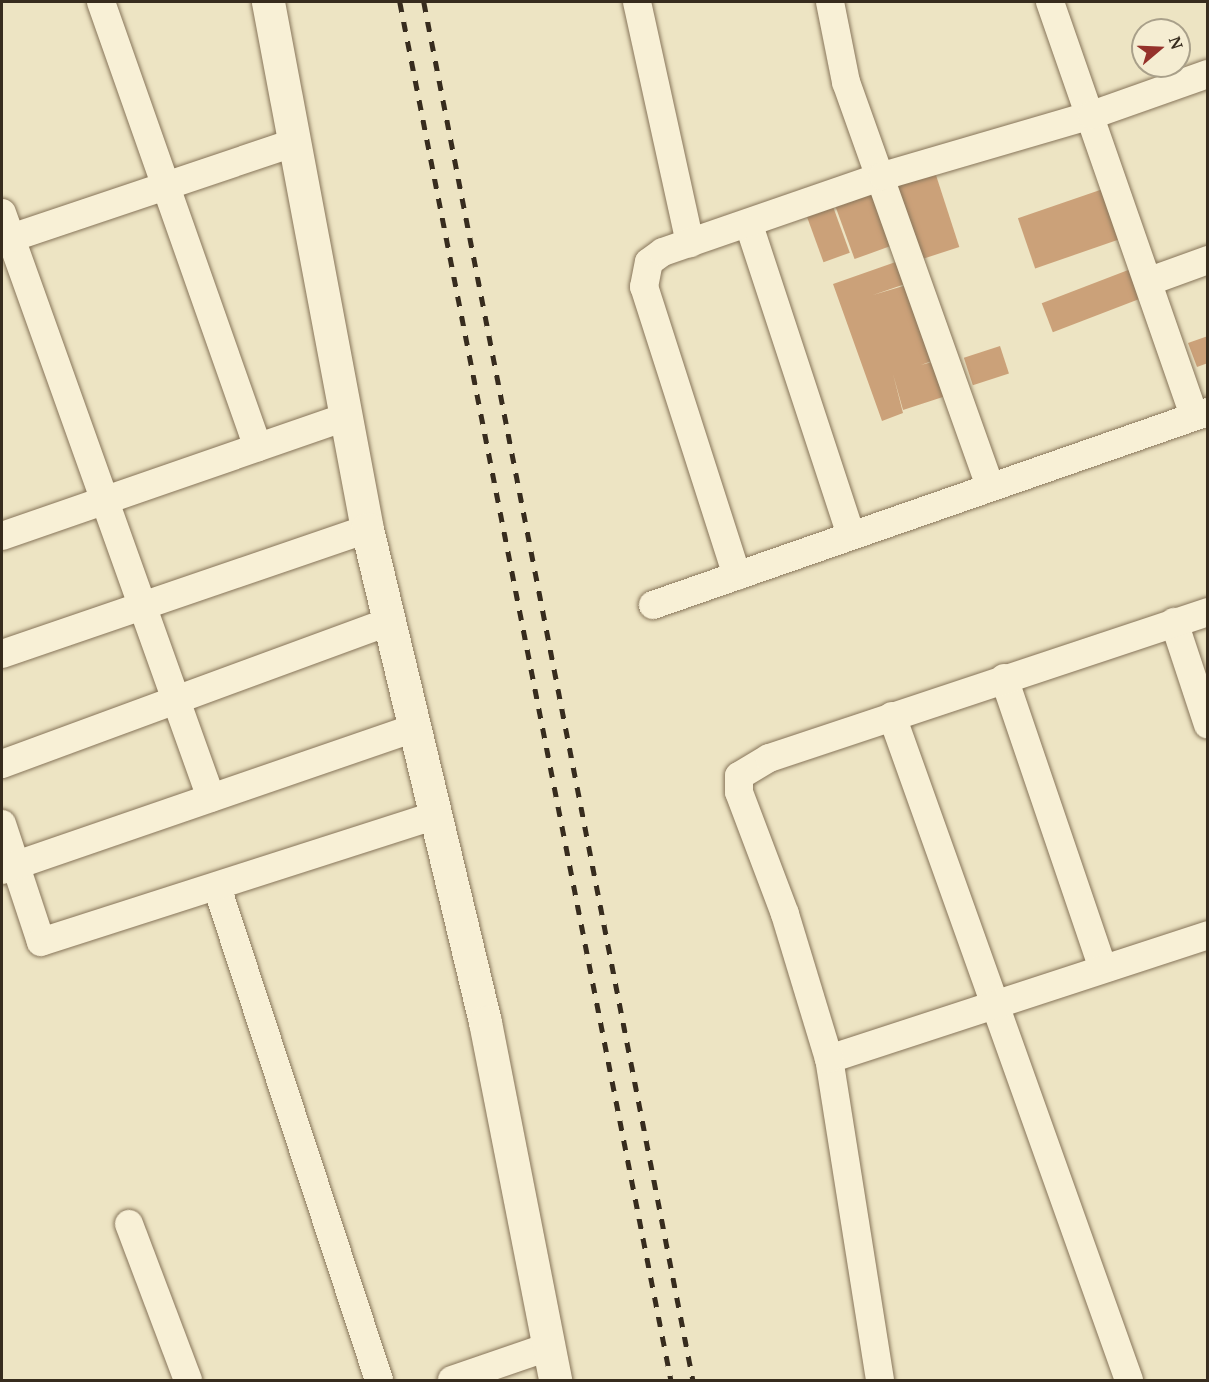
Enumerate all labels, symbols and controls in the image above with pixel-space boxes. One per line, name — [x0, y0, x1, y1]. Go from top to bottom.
north arrow — [1131, 18, 1191, 78]
text: N — [1164, 33, 1189, 52]

